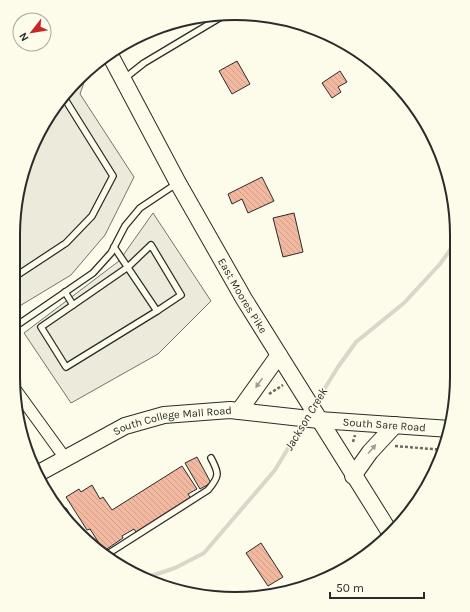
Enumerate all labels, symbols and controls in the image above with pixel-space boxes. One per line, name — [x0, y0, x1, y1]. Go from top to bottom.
north arrow — [12, 12, 52, 52]
text: N — [16, 30, 31, 44]
street label: East Moores Pike — [215, 255, 270, 336]
one-way arrow — [255, 378, 263, 388]
water label: Jackson Creek — [282, 384, 331, 453]
street label: South College Mall Road — [111, 403, 232, 438]
street label: South Sare Road — [342, 415, 426, 434]
one-way arrow — [368, 444, 377, 454]
scale bar — [330, 574, 424, 600]
text: 50 m — [336, 581, 364, 595]

